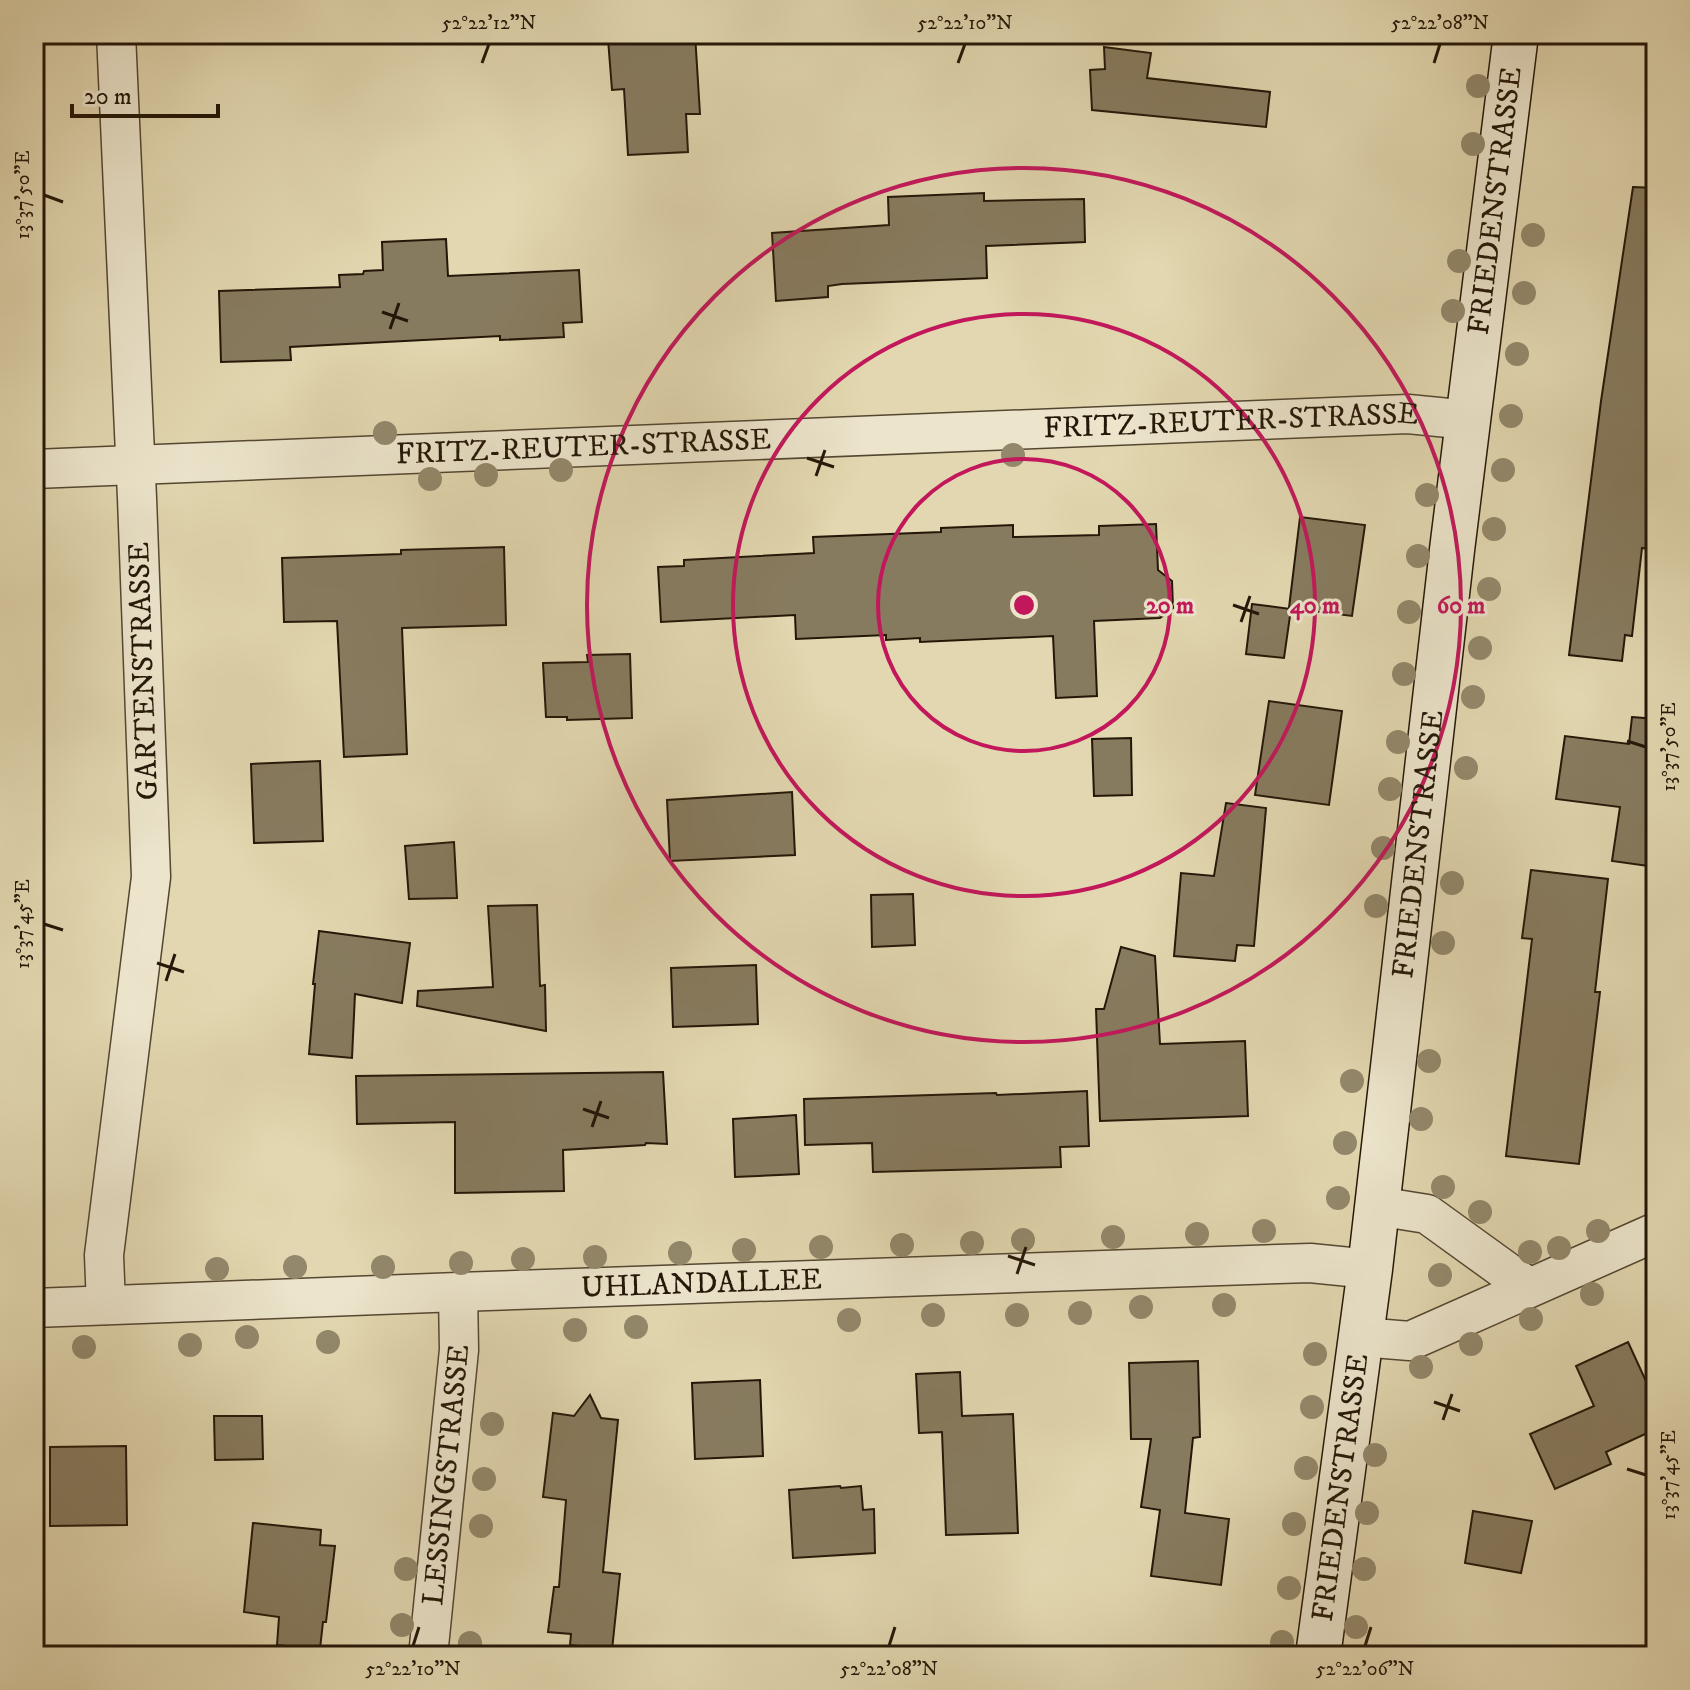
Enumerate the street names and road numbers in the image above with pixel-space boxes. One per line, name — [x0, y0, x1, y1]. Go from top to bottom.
street label: FRIEDENSTRASSE — [1460, 65, 1530, 337]
street label: FRITZ-REUTER-STRASSE — [1043, 395, 1420, 447]
street label: FRITZ-REUTER-STRASSE — [395, 421, 772, 473]
street label: GARTENSTRASSE — [121, 541, 167, 801]
street label: FRIEDENSTRASSE — [1385, 708, 1452, 980]
street label: UHLANDALLEE — [580, 1261, 823, 1306]
street label: LESSINGSTRASSE — [415, 1343, 478, 1607]
street label: FRIEDENSTRASSE — [1304, 1351, 1377, 1624]

